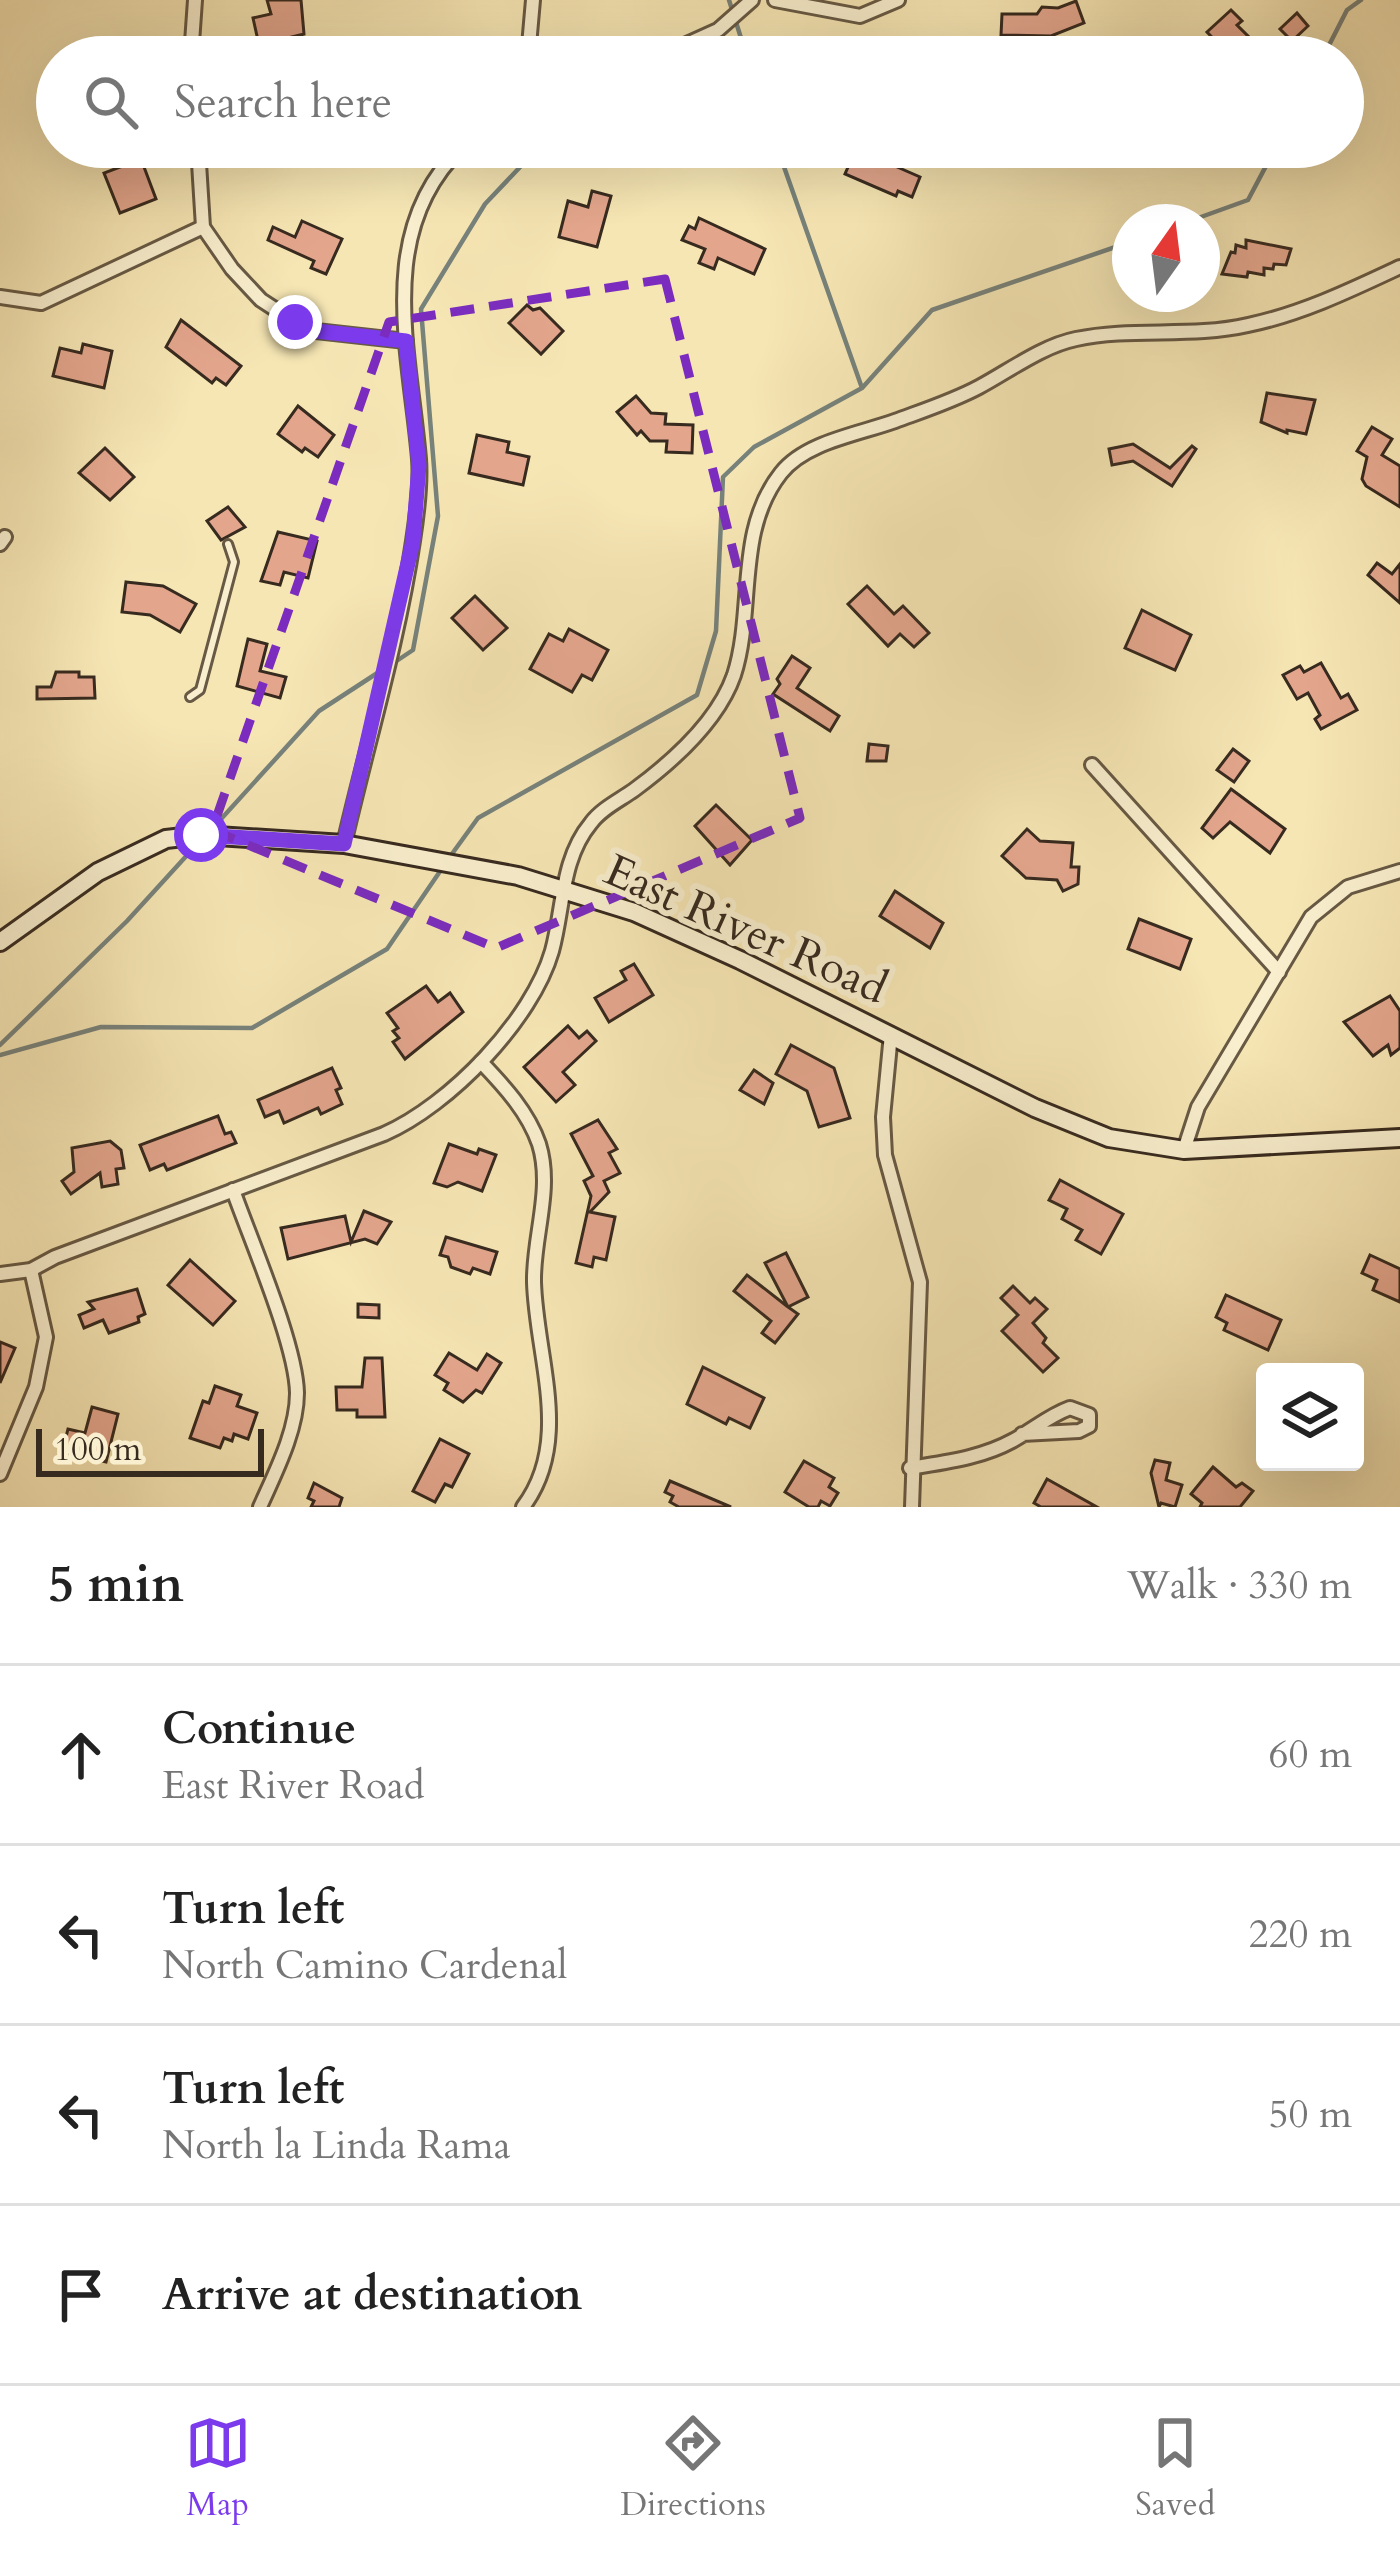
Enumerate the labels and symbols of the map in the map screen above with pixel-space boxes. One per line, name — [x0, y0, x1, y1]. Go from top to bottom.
north arrow — [1112, 204, 1220, 312]
route end — [268, 295, 322, 349]
route start — [174, 808, 228, 862]
street label: East River Road — [595, 840, 897, 1019]
scale bar — [36, 1423, 264, 1476]

